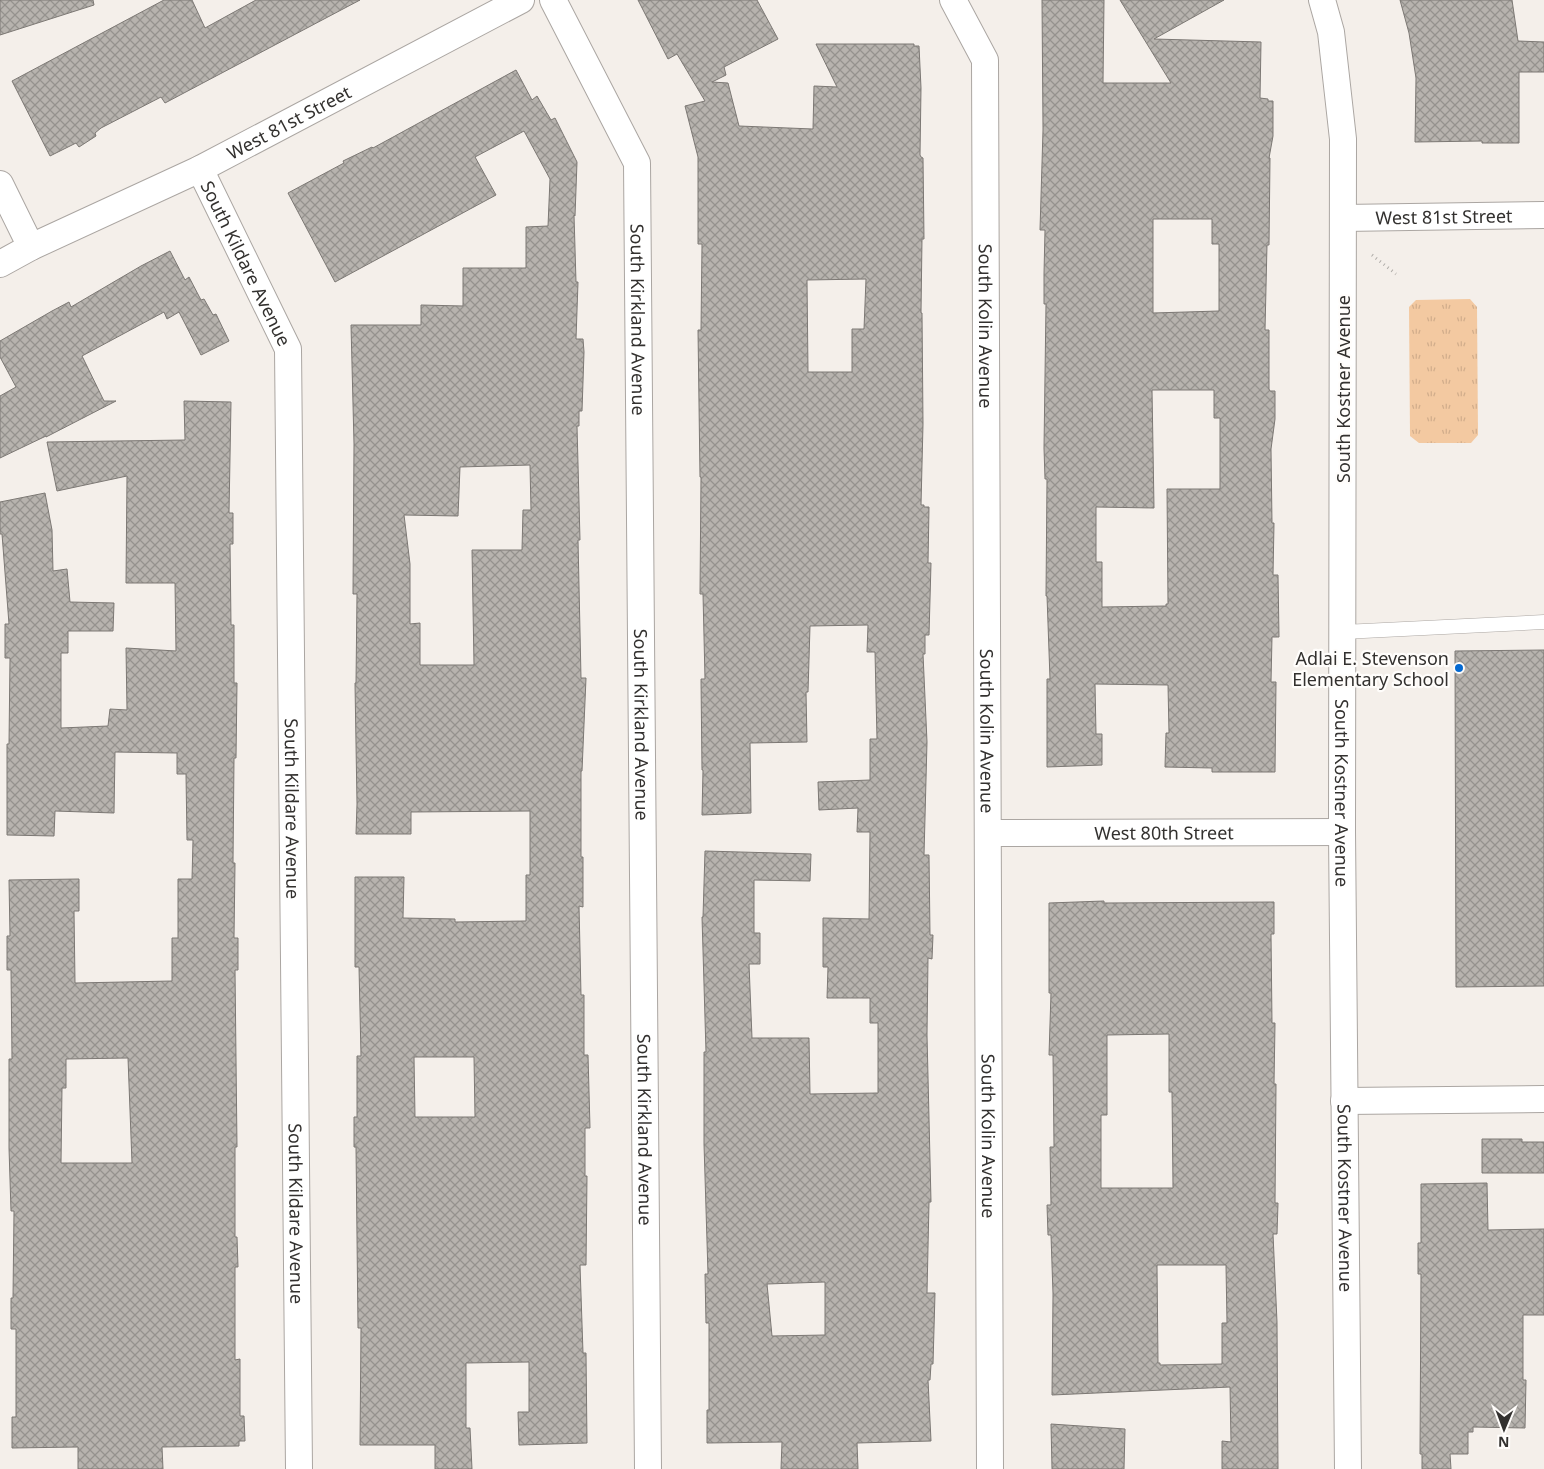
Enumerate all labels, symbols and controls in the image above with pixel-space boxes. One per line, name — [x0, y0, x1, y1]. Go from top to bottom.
street label: West 81st Street — [223, 79, 356, 165]
street label: South Kildare Avenue — [196, 177, 297, 350]
street label: West 81st Street — [1375, 203, 1513, 230]
street label: South Kirkland Avenue — [626, 224, 651, 416]
street label: South Kolin Avenue — [974, 244, 998, 408]
street label: South Kostner Avenue — [1331, 295, 1355, 483]
street label: South Kirkland Avenue — [629, 629, 655, 821]
place label: Adlai E. Stevenson Elementary School — [1292, 646, 1449, 691]
street label: South Kolin Avenue — [975, 649, 1000, 813]
marker: Adlai E. Stevenson Elementary School — [1453, 662, 1465, 674]
street label: South Kostner Avenue — [1330, 699, 1355, 887]
street label: South Kildare Avenue — [280, 718, 305, 899]
street label: West 80th Street — [1094, 820, 1234, 845]
street label: South Kirkland Avenue — [632, 1034, 658, 1226]
street label: South Kolin Avenue — [977, 1054, 1001, 1218]
street label: South Kostner Avenue — [1333, 1104, 1358, 1292]
street label: South Kildare Avenue — [284, 1123, 309, 1304]
north arrow — [1479, 1404, 1529, 1454]
text: N — [1498, 1433, 1510, 1452]

